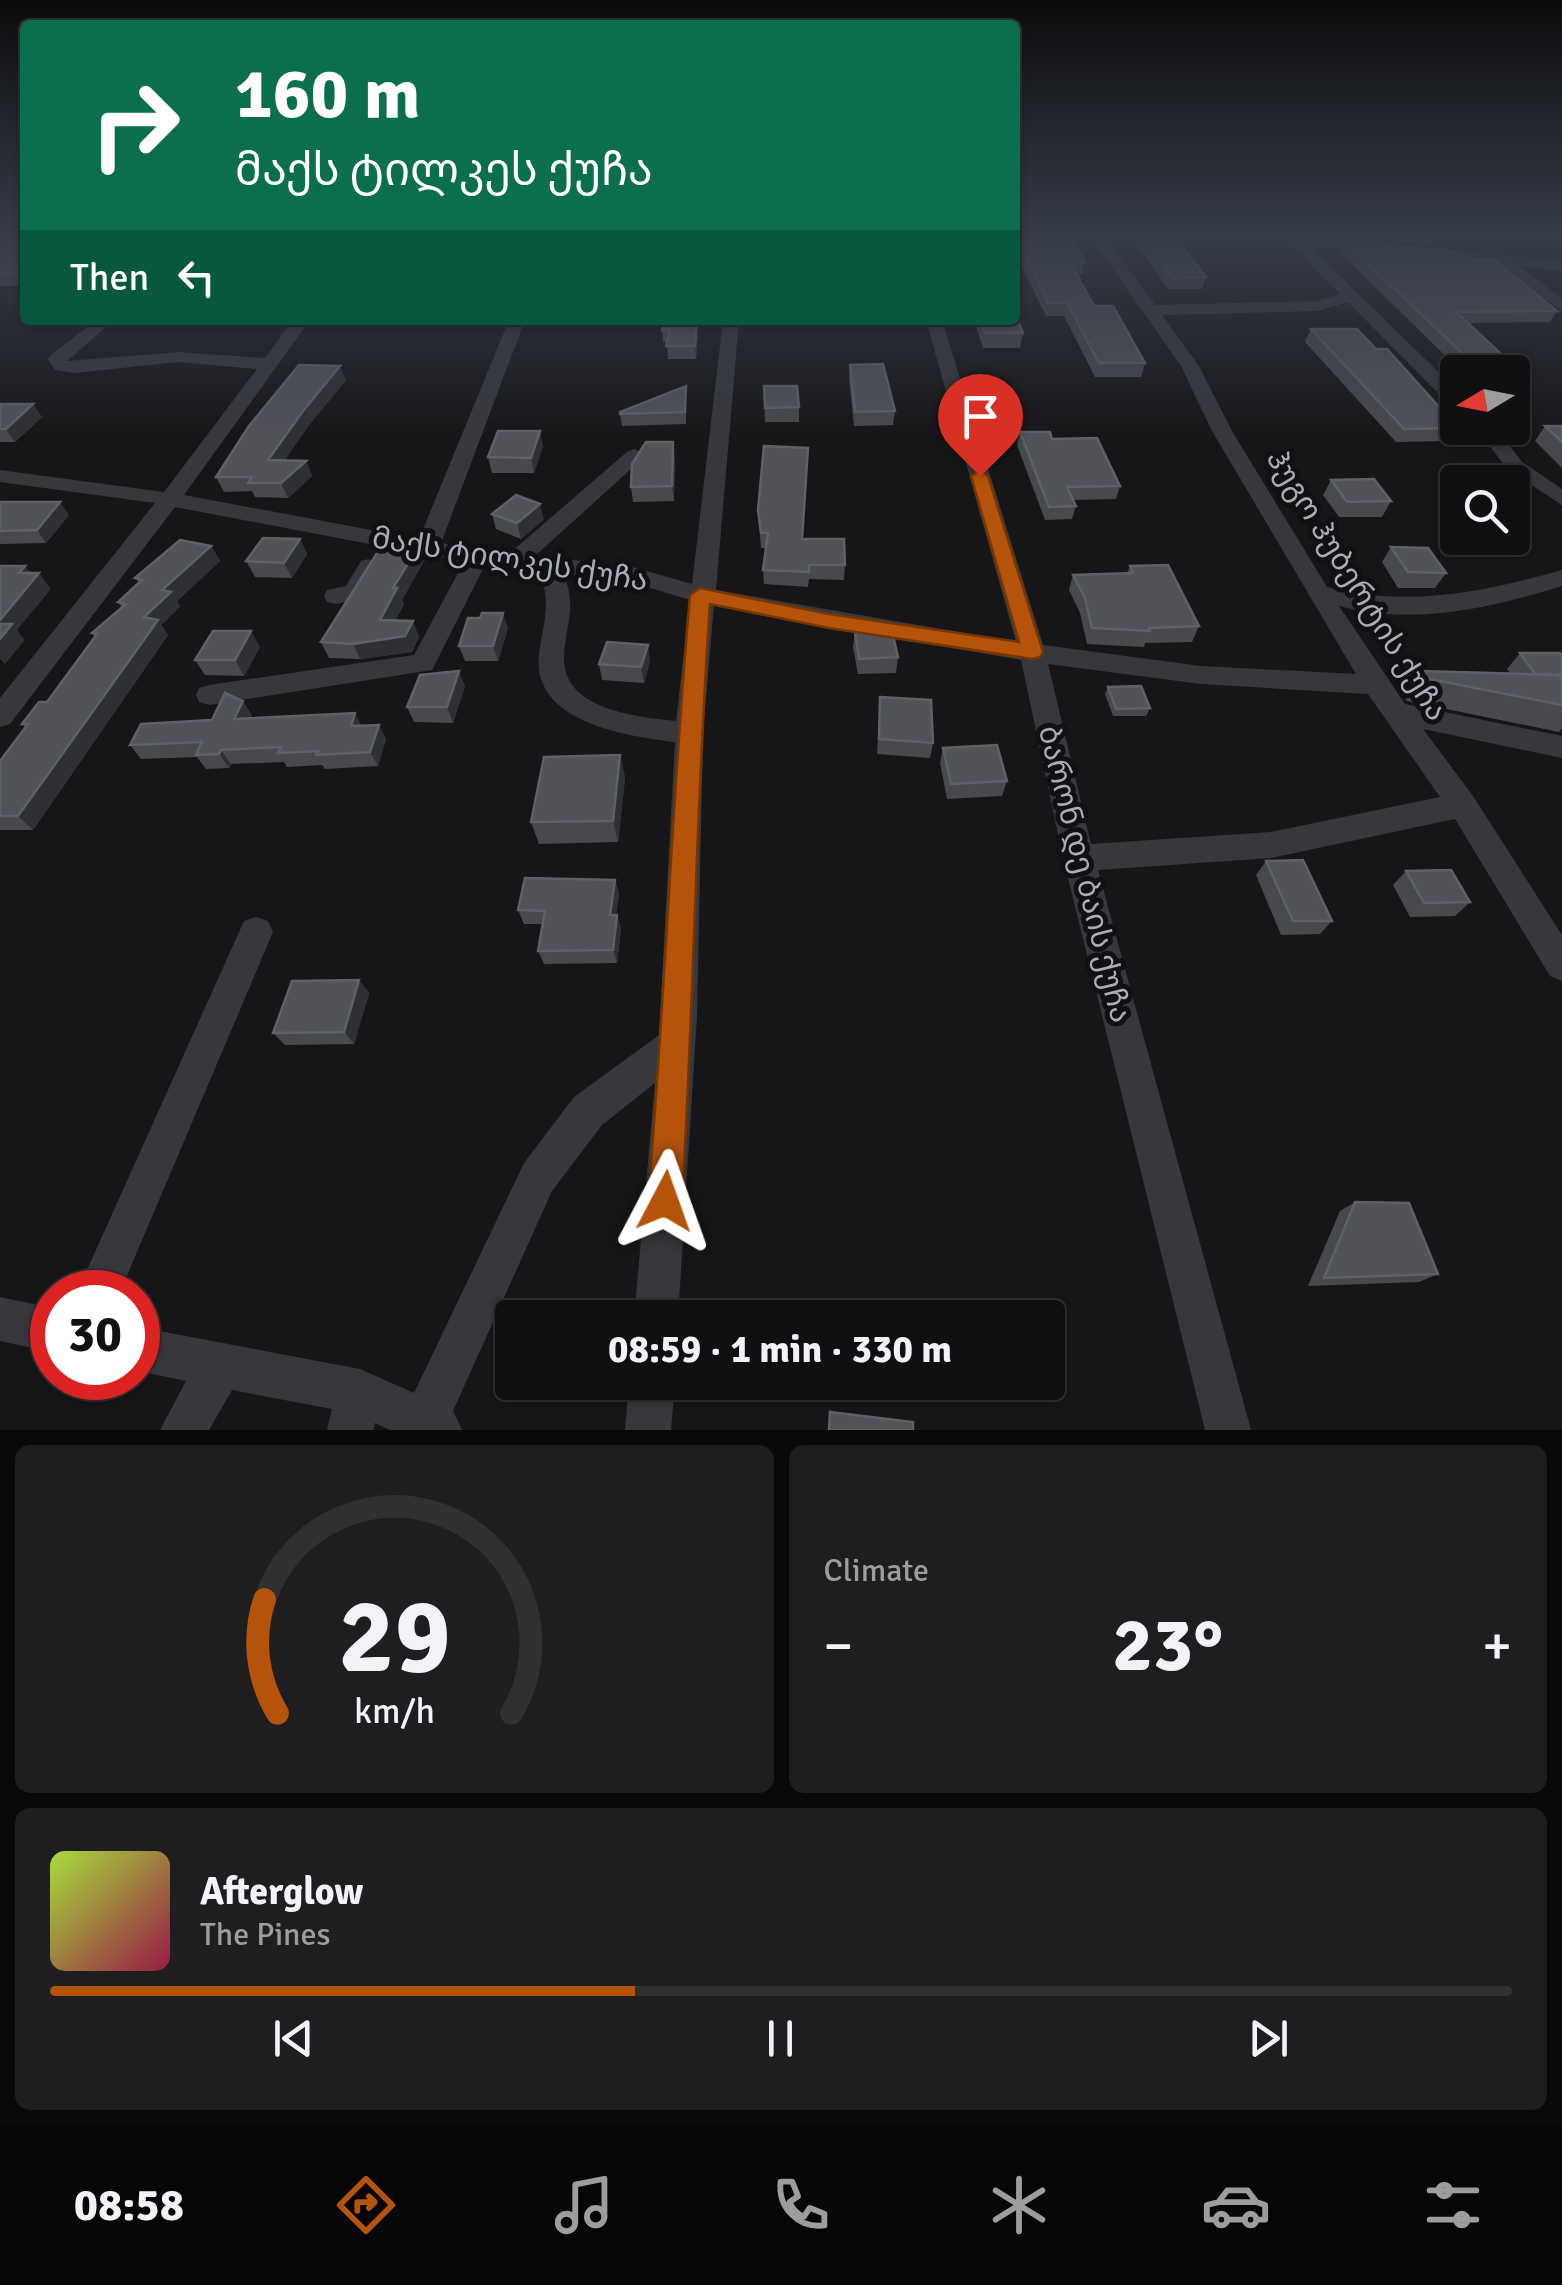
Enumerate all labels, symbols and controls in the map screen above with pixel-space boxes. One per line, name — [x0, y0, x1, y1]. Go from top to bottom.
text: 160 m — [235, 51, 420, 137]
icon: right — [70, 60, 200, 190]
text: მაქს ტილკეს ქუჩა — [235, 143, 653, 198]
icon: left — [169, 250, 224, 305]
text: Then — [70, 254, 149, 301]
north arrow — [1440, 355, 1530, 445]
map controls — [1440, 355, 1530, 555]
pin — [938, 374, 1023, 477]
icon: arrive — [953, 389, 1008, 444]
street label: ჰუგო ჰუბერტის ქუჩა — [1258, 443, 1455, 728]
button: search — [1440, 465, 1530, 555]
street label: მაქს ტილკეს ქუჩა — [369, 519, 650, 600]
street label: ბარონ დე ბაის ქუჩა — [1030, 722, 1139, 1026]
position arrow — [613, 1149, 717, 1253]
speed limit sign: 30 — [30, 1270, 160, 1400]
text: 08:59 · 1 min · 330 m — [608, 1326, 952, 1373]
text: Climate — [824, 1551, 929, 1590]
text: 29 — [338, 1573, 450, 1701]
text: 23° — [1112, 1599, 1223, 1692]
text: − — [824, 1612, 853, 1680]
text: + — [1482, 1612, 1512, 1680]
text: km/h — [354, 1689, 435, 1733]
text: Afterglow — [200, 1868, 363, 1915]
text: The Pines — [200, 1915, 331, 1954]
icon: previous — [266, 2011, 321, 2066]
icon: pause — [753, 2011, 808, 2066]
icon: next — [1241, 2011, 1296, 2066]
icon: directions — [331, 2170, 401, 2240]
icon: music — [549, 2170, 619, 2240]
icon: phone — [766, 2170, 836, 2240]
icon: climate — [984, 2170, 1054, 2240]
icon: car — [1201, 2170, 1271, 2240]
icon: filters — [1418, 2170, 1488, 2240]
text: 08:58 — [74, 2178, 184, 2233]

